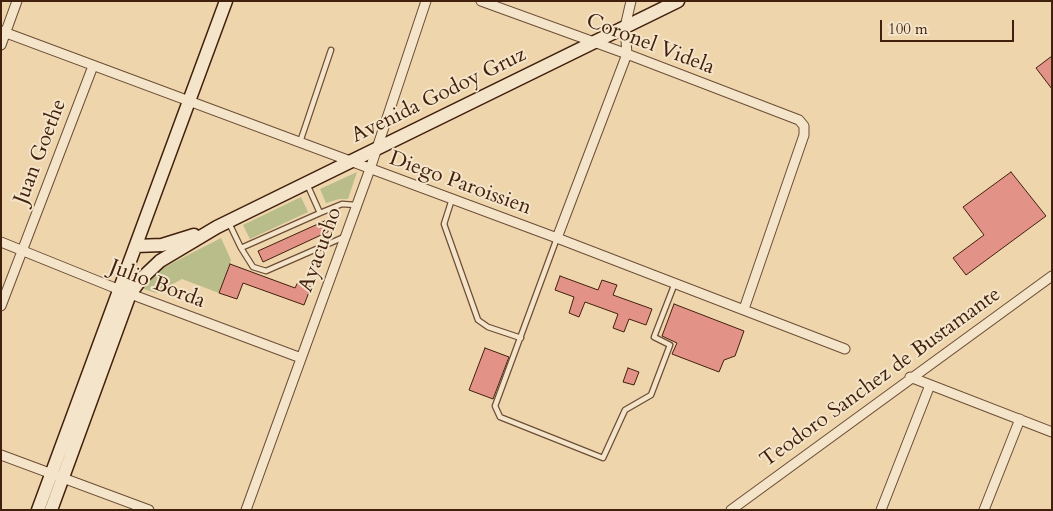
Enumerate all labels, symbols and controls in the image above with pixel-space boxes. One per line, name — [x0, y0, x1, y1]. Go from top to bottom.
street label: Coronel Videla — [582, 9, 718, 81]
scale bar — [883, 10, 1017, 42]
text: 100 m — [888, 19, 928, 39]
street label: Avenida Godoy Gruz — [348, 43, 530, 149]
street label: Juan Goethe — [9, 96, 73, 208]
street label: Diego Paroissien — [386, 147, 534, 221]
street label: Ayacucho — [294, 204, 348, 296]
street label: Julio Borda — [106, 255, 208, 315]
street label: Teodoro Sanchez de Bustamante — [756, 282, 1006, 474]

